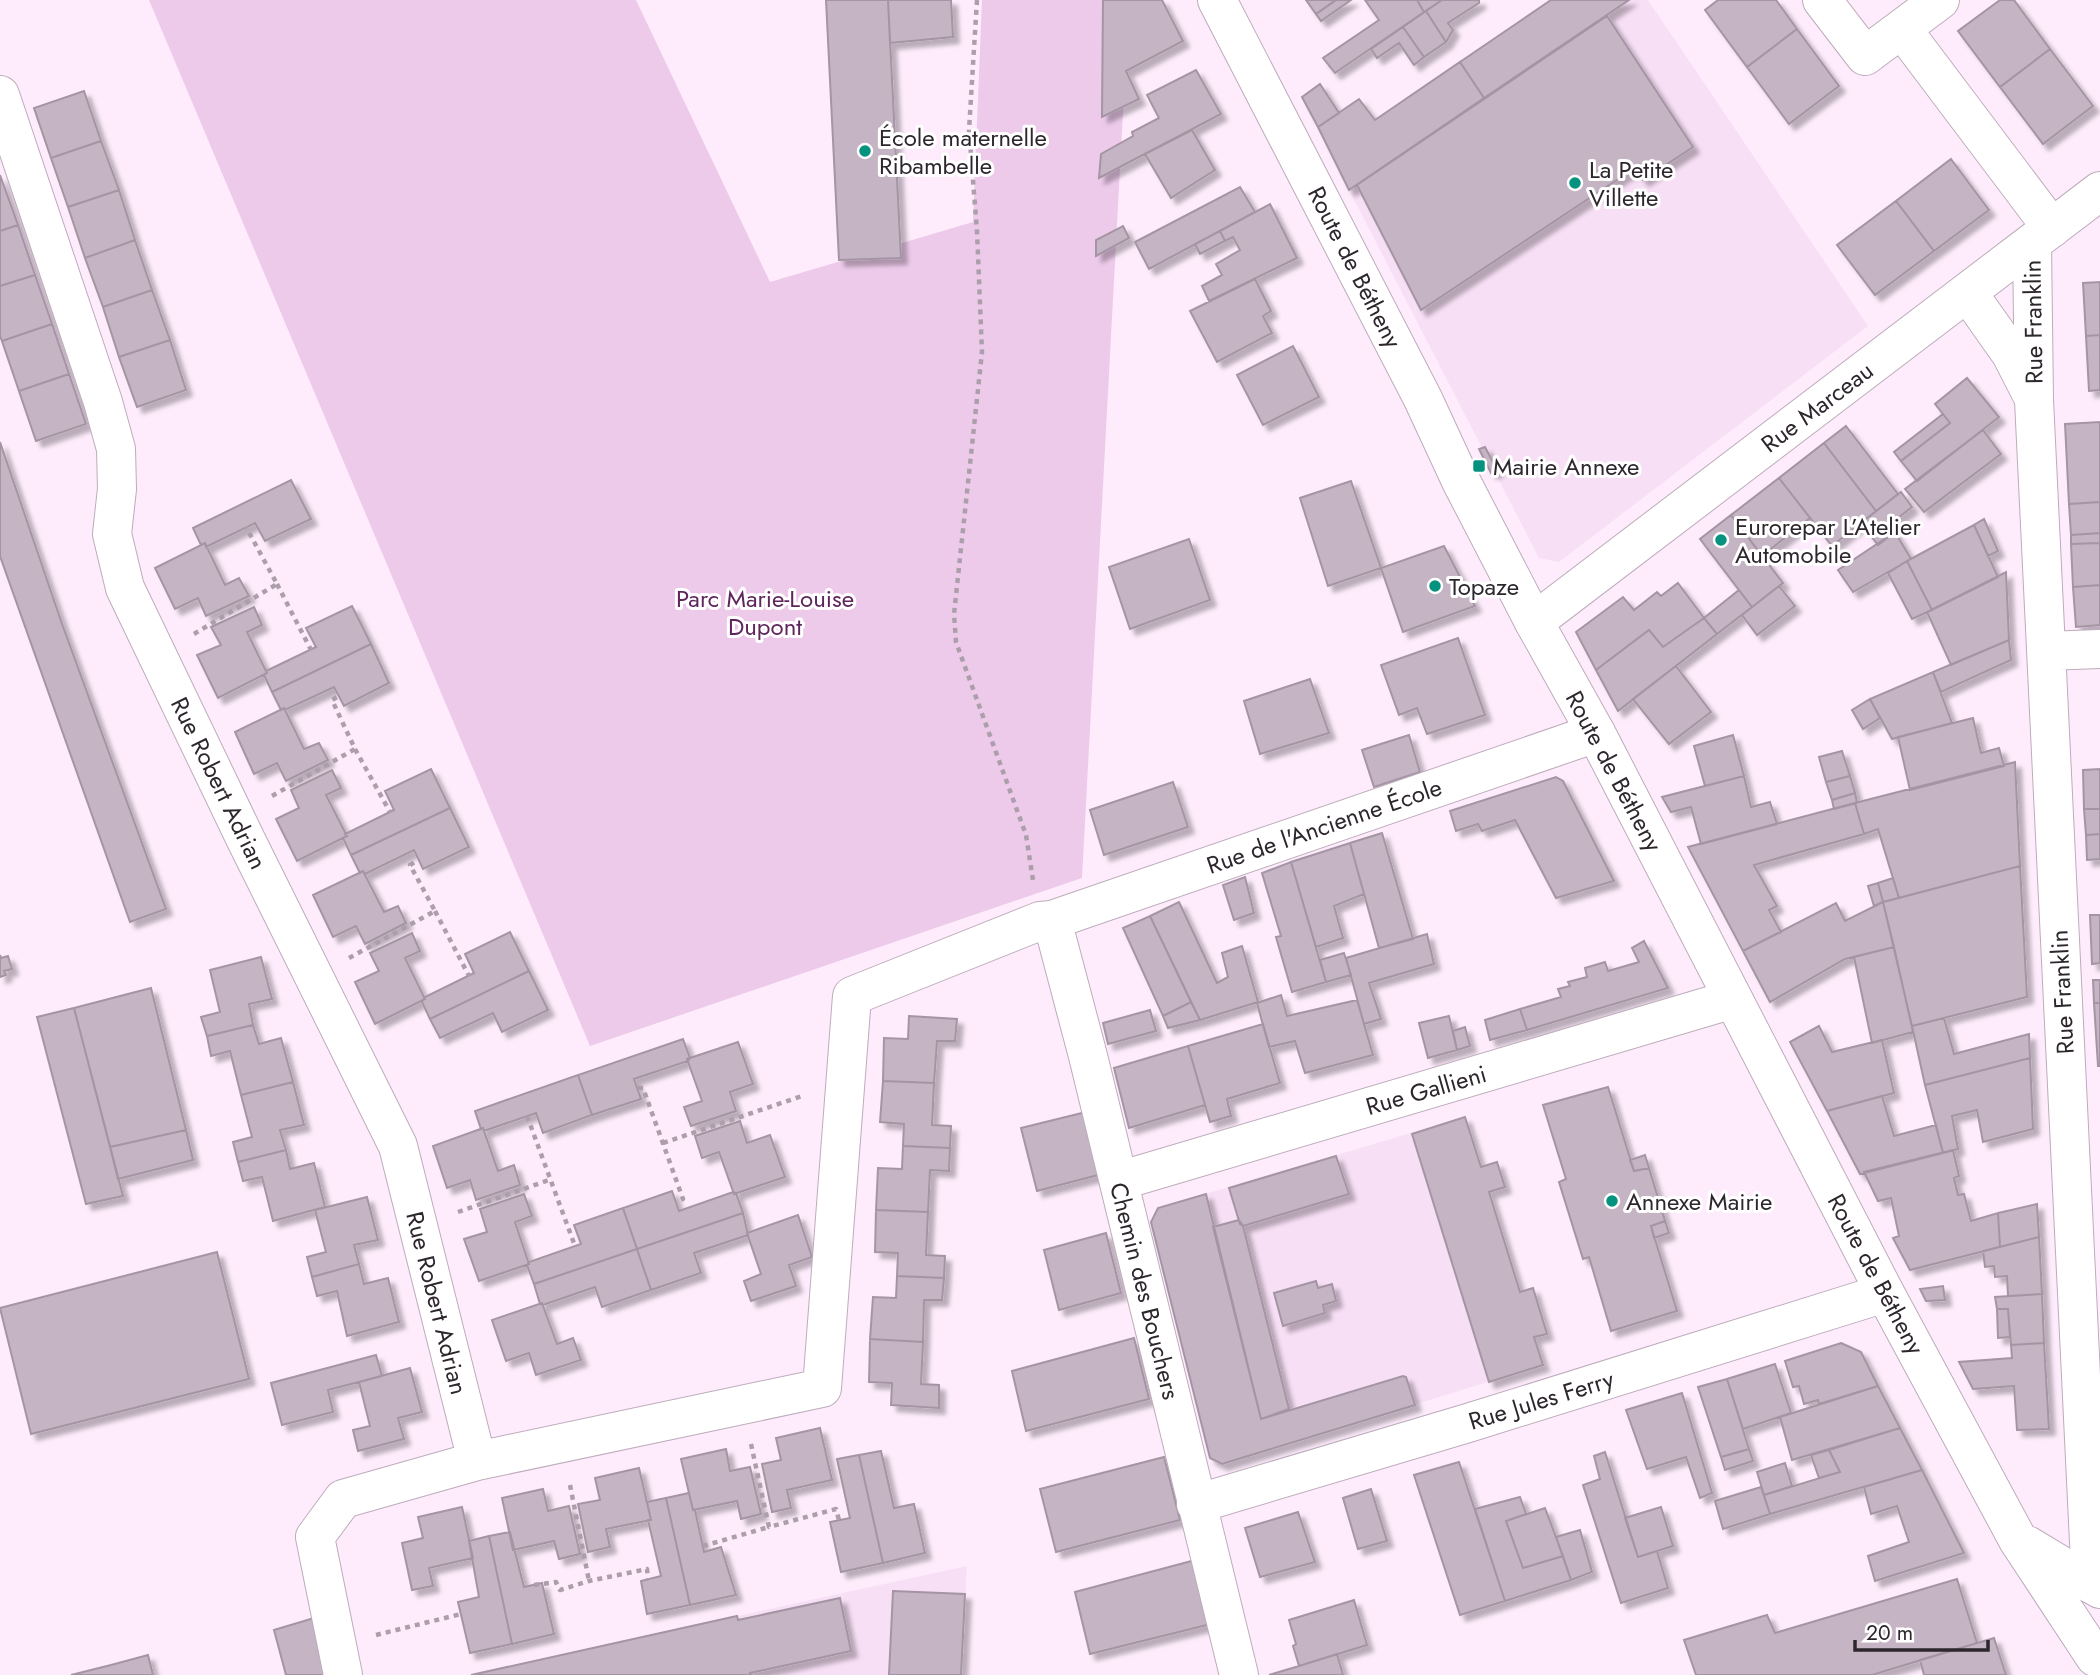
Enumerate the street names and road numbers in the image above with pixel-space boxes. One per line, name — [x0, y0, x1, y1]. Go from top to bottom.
street label: Route de Bétheny — [1299, 180, 1411, 354]
street label: Rue Franklin — [2014, 259, 2052, 385]
street label: Rue Marceau — [1754, 353, 1880, 461]
street label: Route de Bétheny — [1557, 685, 1671, 858]
street label: Rue Robert Adrian — [162, 691, 276, 875]
street label: Rue de l'Ancienne École — [1202, 769, 1446, 883]
street label: Rue Franklin — [2041, 929, 2083, 1055]
street label: Rue Gallieni — [1361, 1056, 1491, 1124]
street label: Chemin des Bouchers — [1101, 1179, 1189, 1403]
street label: Route de Bétheny — [1819, 1188, 1933, 1361]
street label: Rue Robert Adrian — [397, 1208, 477, 1398]
street label: Rue Jules Ferry — [1464, 1361, 1618, 1439]

